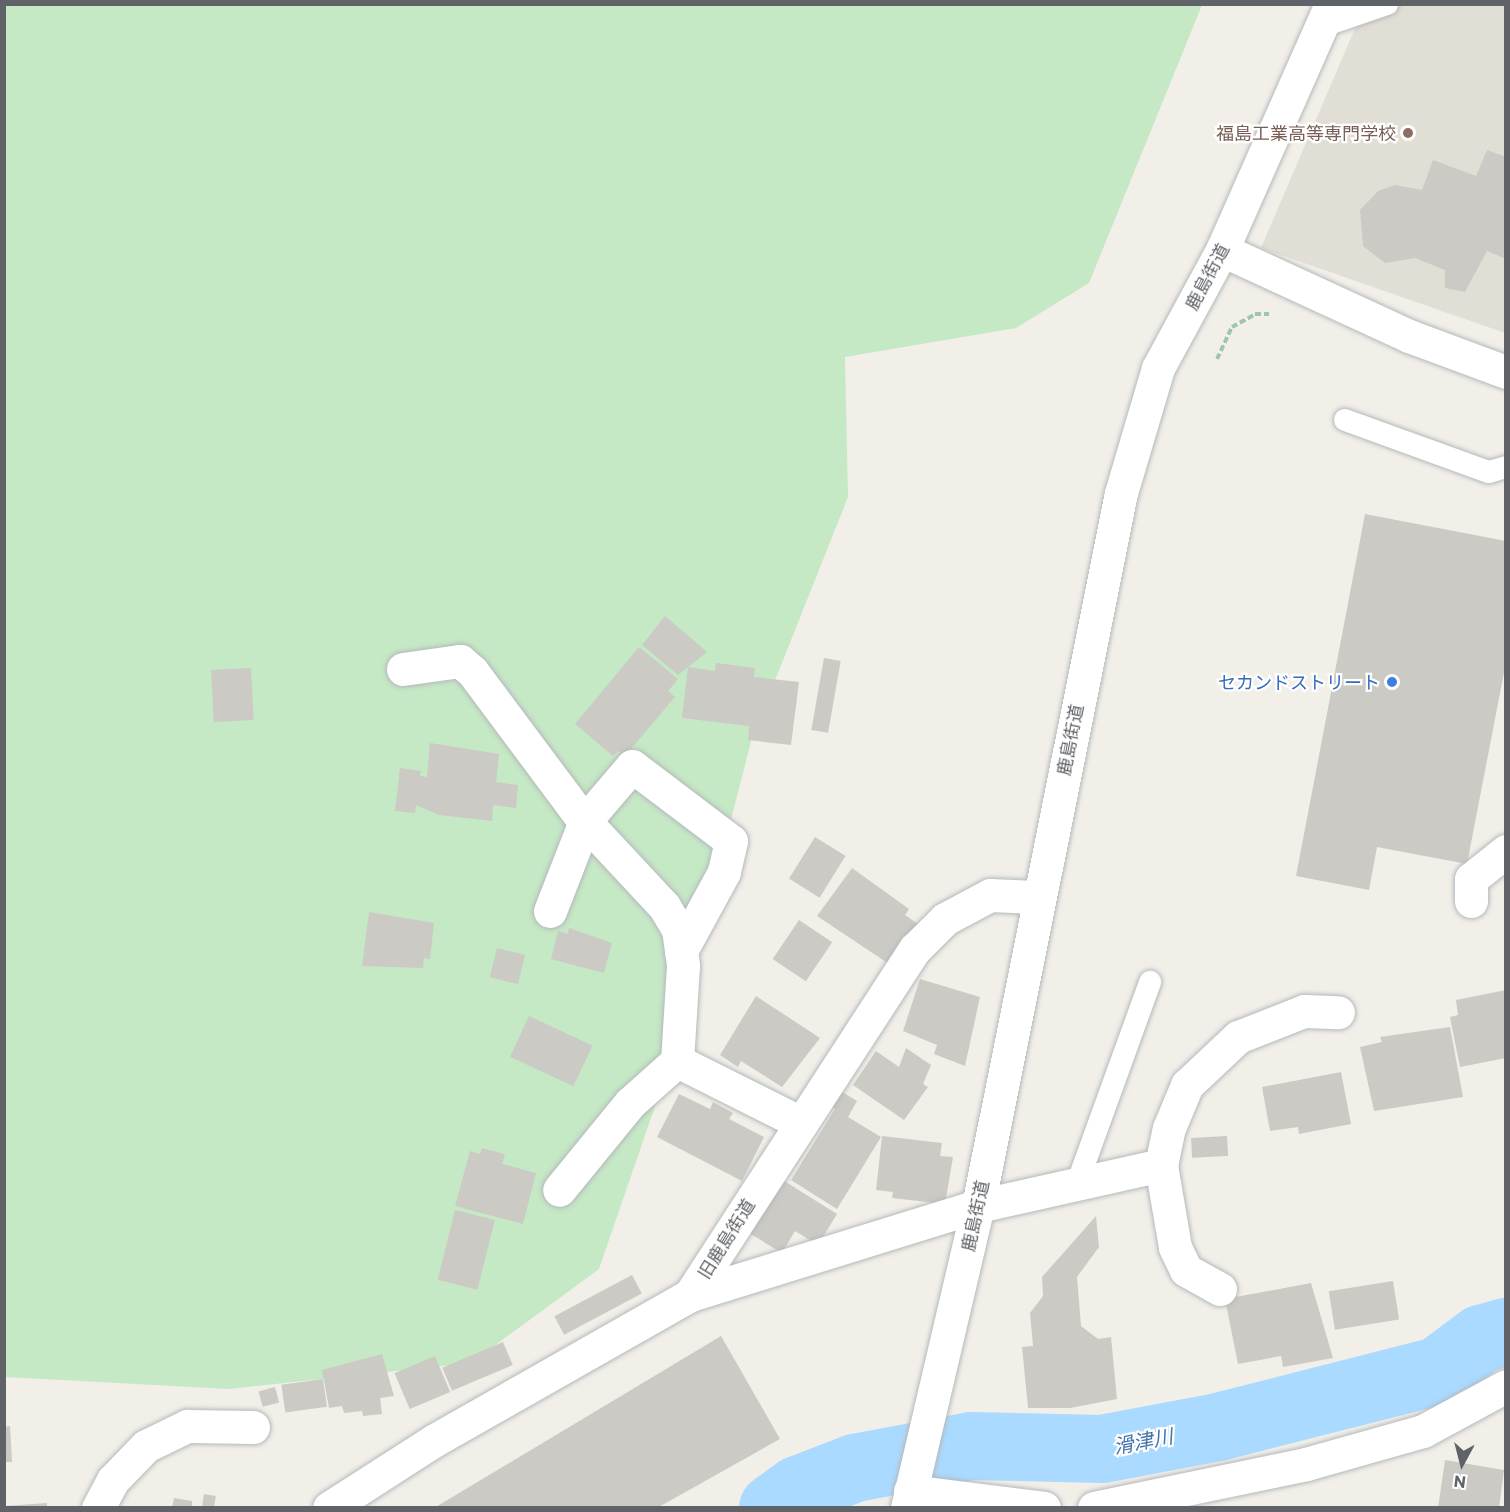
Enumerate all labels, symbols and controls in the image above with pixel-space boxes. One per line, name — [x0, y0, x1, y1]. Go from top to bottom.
place label: 福島工業高等専門学校 — [1216, 122, 1396, 144]
marker: 福島工業高等専門学校 — [1401, 126, 1415, 140]
street label: 鹿島街道 — [1181, 240, 1233, 314]
place label: セカンドストリート — [1218, 671, 1380, 693]
marker: セカンドストリート — [1385, 675, 1399, 689]
street label: 鹿島街道 — [1053, 703, 1087, 777]
street label: 鹿島街道 — [957, 1179, 993, 1253]
street label: 旧鹿島街道 — [693, 1195, 759, 1283]
water label: 滑津川 — [1111, 1423, 1175, 1459]
north arrow — [1432, 1434, 1492, 1494]
text: N — [1453, 1472, 1467, 1493]

